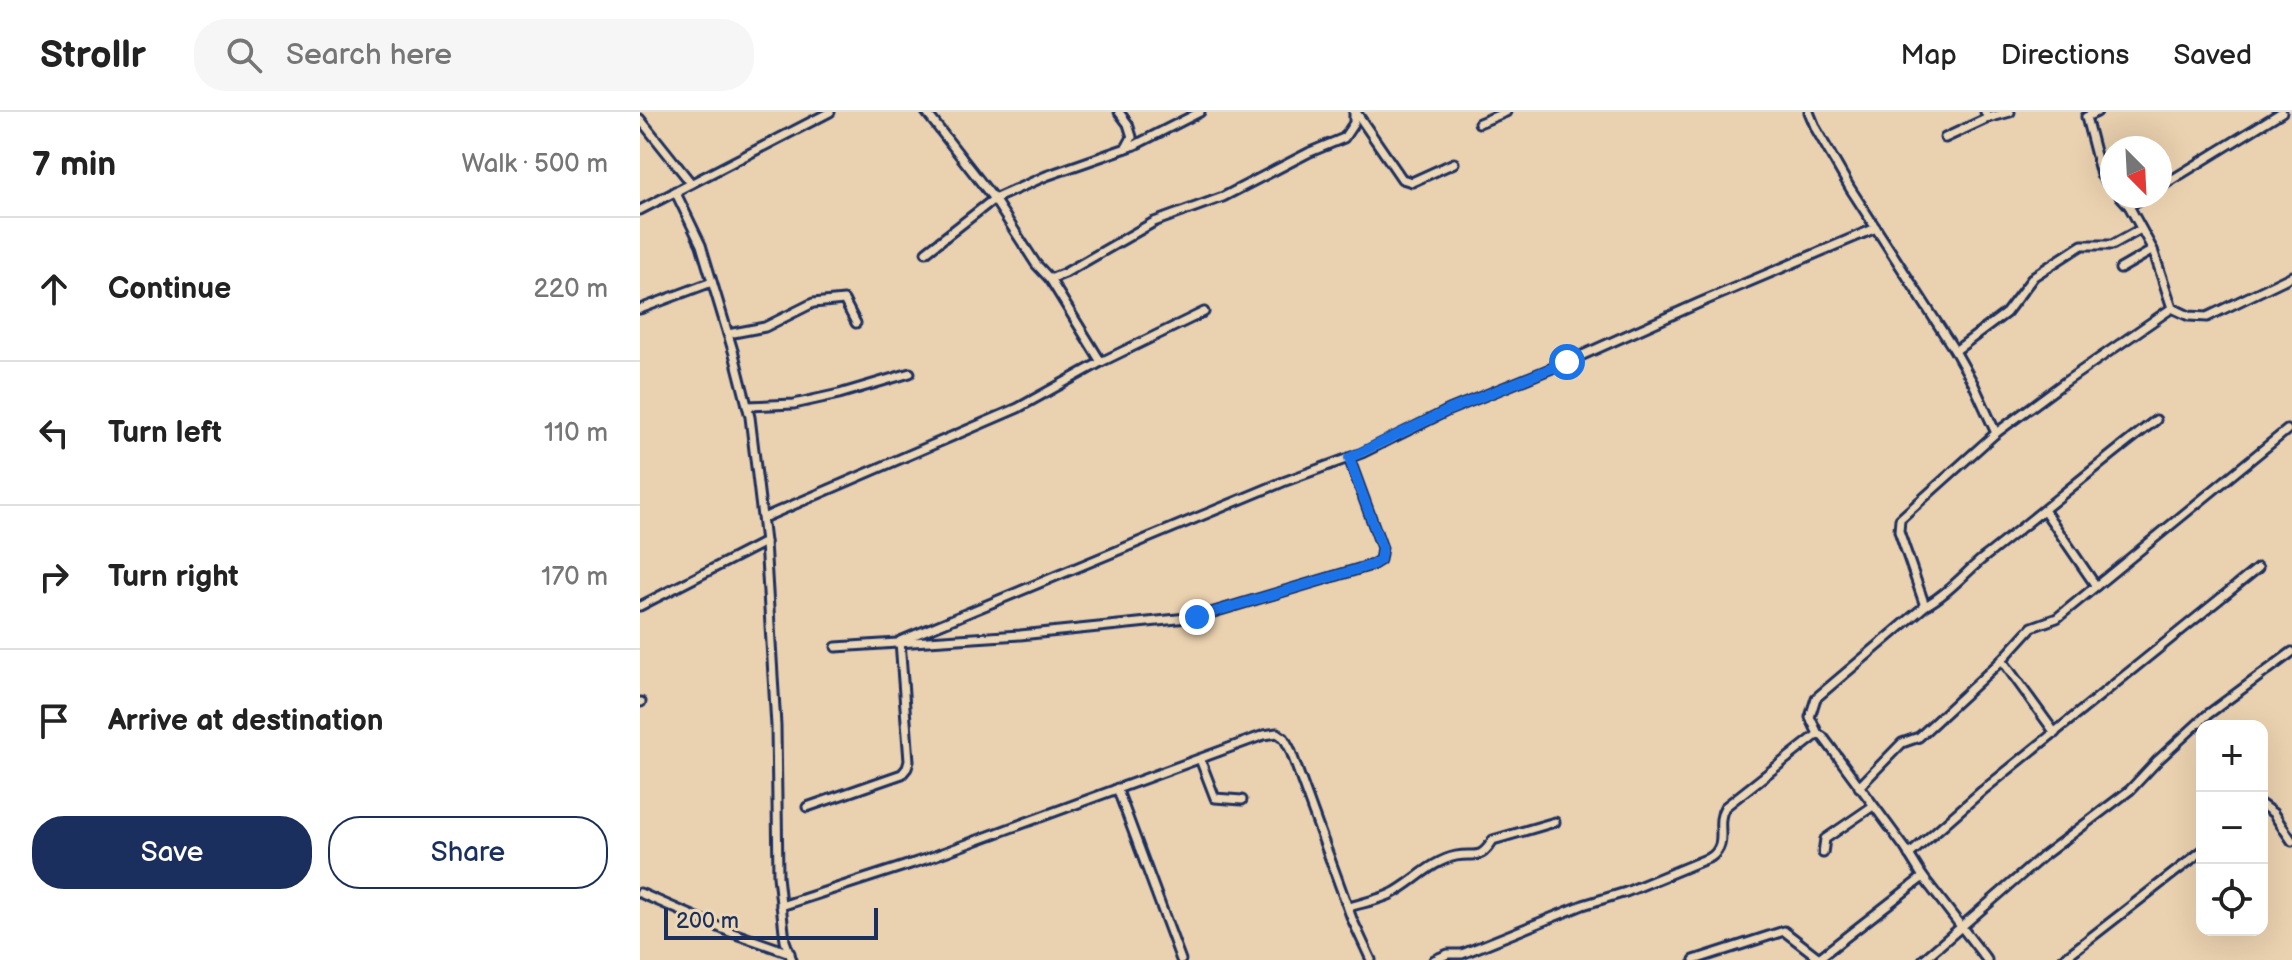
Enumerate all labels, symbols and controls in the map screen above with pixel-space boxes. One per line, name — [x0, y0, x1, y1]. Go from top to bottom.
search box — [194, 19, 754, 91]
text: Strollr — [40, 33, 146, 78]
icon: search — [222, 33, 266, 77]
text: Search here — [286, 37, 452, 73]
text: Map — [1900, 39, 1957, 72]
text: Directions — [2001, 39, 2129, 72]
text: Saved — [2173, 39, 2252, 72]
north arrow — [2100, 136, 2172, 208]
text: 7 min — [32, 144, 116, 185]
text: Walk · 500 m — [462, 149, 608, 180]
icon: ahead — [32, 267, 76, 311]
text: Continue — [108, 271, 231, 307]
text: 220 m — [534, 274, 608, 305]
route start — [1549, 344, 1585, 380]
icon: left — [32, 411, 76, 455]
text: Turn left — [108, 415, 222, 451]
text: 110 m — [544, 418, 608, 449]
icon: right — [32, 555, 76, 599]
text: Turn right — [108, 559, 239, 595]
text: 170 m — [541, 562, 608, 593]
route end — [1179, 599, 1215, 635]
icon: arrive — [32, 699, 76, 743]
text: Arrive at destination — [108, 703, 384, 739]
map controls — [2196, 720, 2268, 936]
button: + — [2196, 720, 2268, 792]
button: − — [2196, 792, 2268, 864]
button: Save — [32, 816, 312, 889]
button: Share — [328, 816, 608, 889]
button: locate — [2196, 864, 2268, 936]
scale bar — [664, 904, 878, 940]
text: 200 m — [676, 908, 739, 935]

